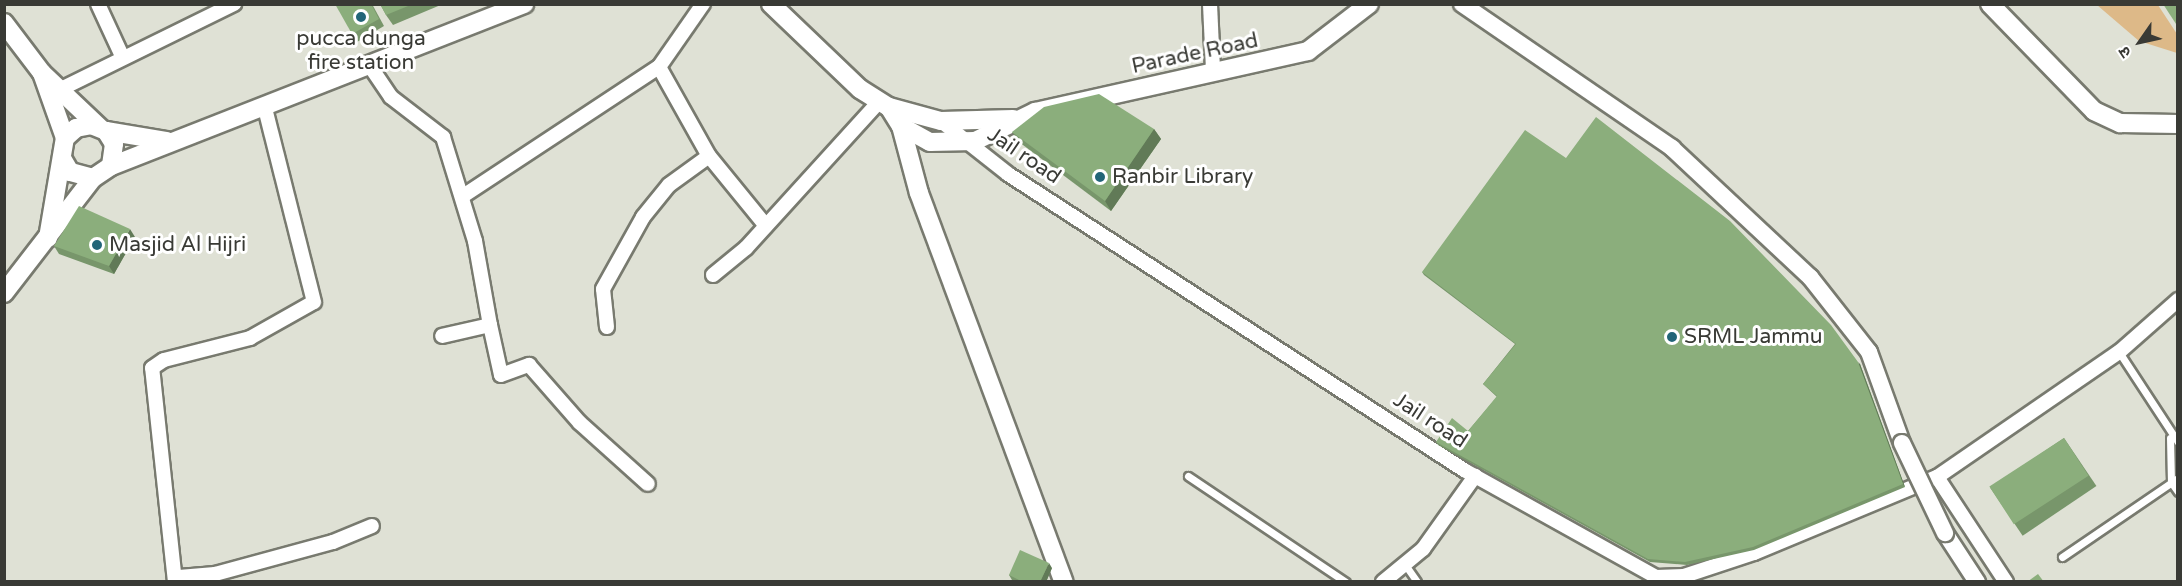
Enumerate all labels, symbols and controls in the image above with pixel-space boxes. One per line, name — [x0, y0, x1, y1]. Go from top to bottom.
marker: pucca dunga fire station — [354, 10, 368, 24]
north arrow — [2110, 12, 2170, 72]
place label: pucca dunga fire station — [296, 26, 426, 76]
street label: Parade Road — [1129, 28, 1261, 80]
text: उ — [2114, 43, 2136, 62]
street label: Jail road — [983, 122, 1065, 190]
place label: Ranbir Library — [1112, 164, 1253, 190]
marker: Ranbir Library — [1093, 170, 1107, 184]
place label: Masjid Al Hijri — [109, 232, 246, 258]
marker: Masjid Al Hijri — [90, 238, 104, 252]
place label: SRML Jammu — [1684, 324, 1823, 350]
marker: SRML Jammu — [1665, 330, 1679, 344]
street label: Jail road — [1388, 388, 1472, 454]

